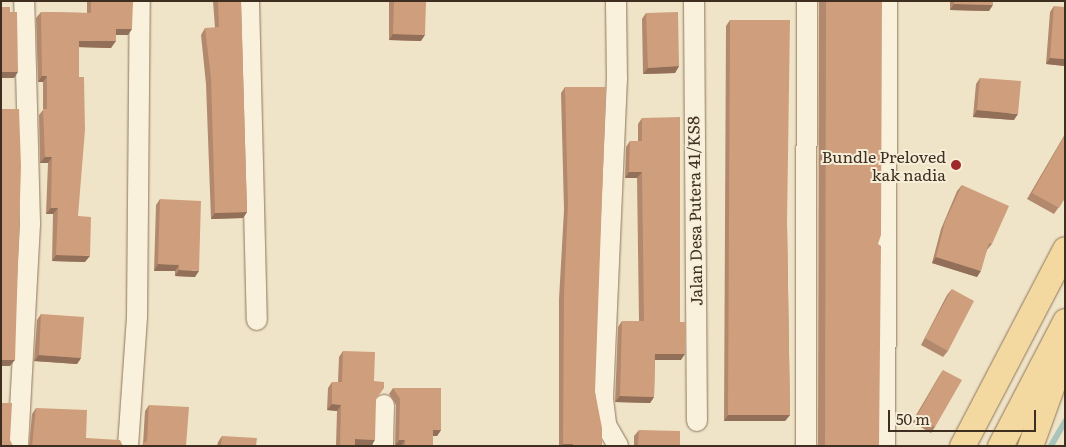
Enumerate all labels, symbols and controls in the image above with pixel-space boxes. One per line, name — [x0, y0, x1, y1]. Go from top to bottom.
street label: Jalan Desa Putera 41/KS8 — [683, 116, 705, 306]
place label: Bundle Preloved kak nadia — [822, 146, 946, 184]
marker: Bundle Preloved kak nadia — [950, 159, 962, 171]
scale bar — [891, 400, 1038, 432]
text: 50 m — [896, 407, 930, 430]

